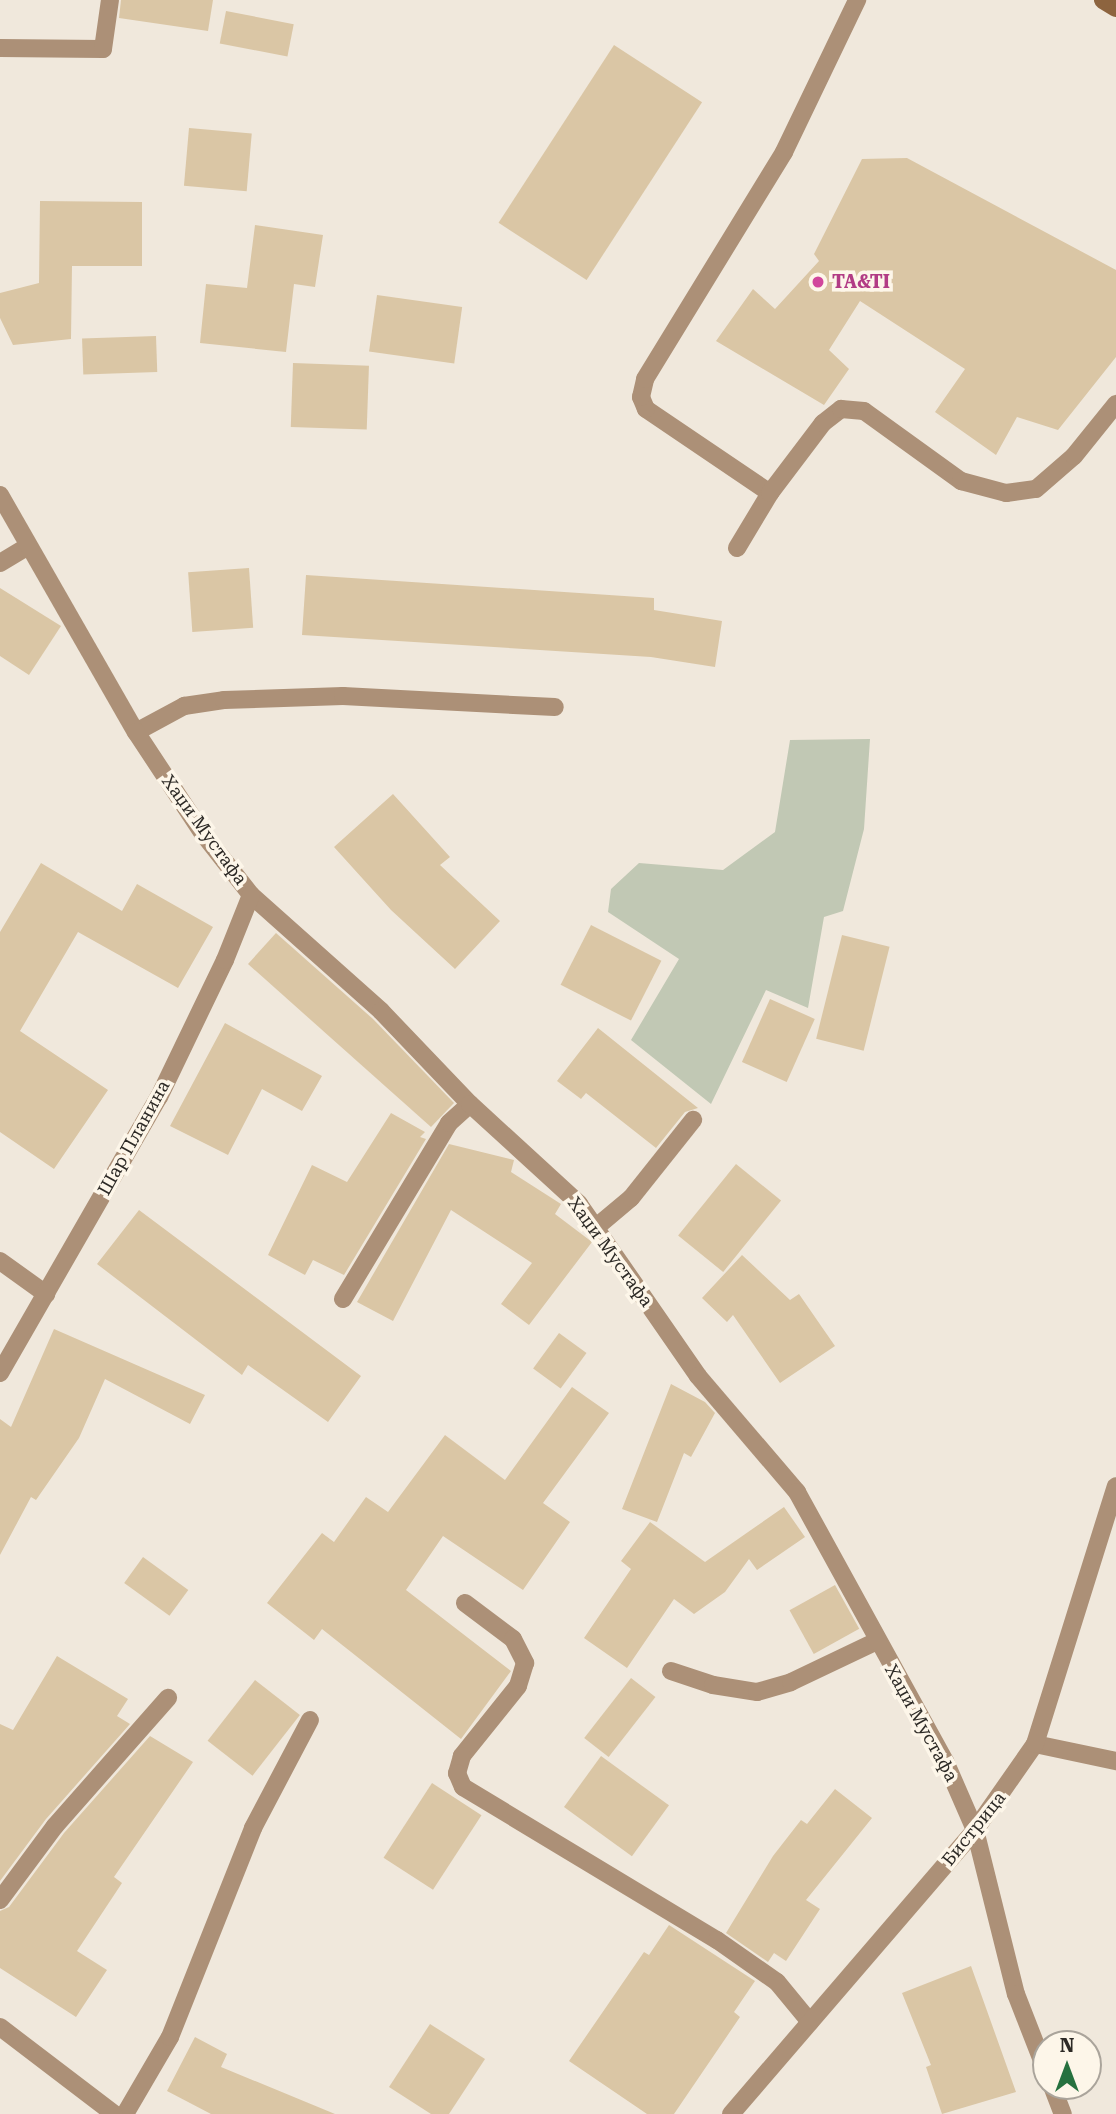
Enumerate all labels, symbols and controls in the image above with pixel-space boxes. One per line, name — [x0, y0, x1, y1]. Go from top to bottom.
place label: TA&TI — [832, 271, 890, 293]
marker: TA&TI — [810, 274, 826, 290]
street label: Хаџи Мустафа — [157, 771, 251, 889]
street label: Шар Планина — [94, 1077, 174, 1199]
street label: Хаџи Мустафа — [563, 1193, 657, 1311]
street label: Хаџи Мустафа — [880, 1661, 962, 1785]
street label: Бистрица — [938, 1788, 1010, 1870]
north arrow — [1032, 2030, 1102, 2100]
text: N — [1060, 2034, 1074, 2057]

